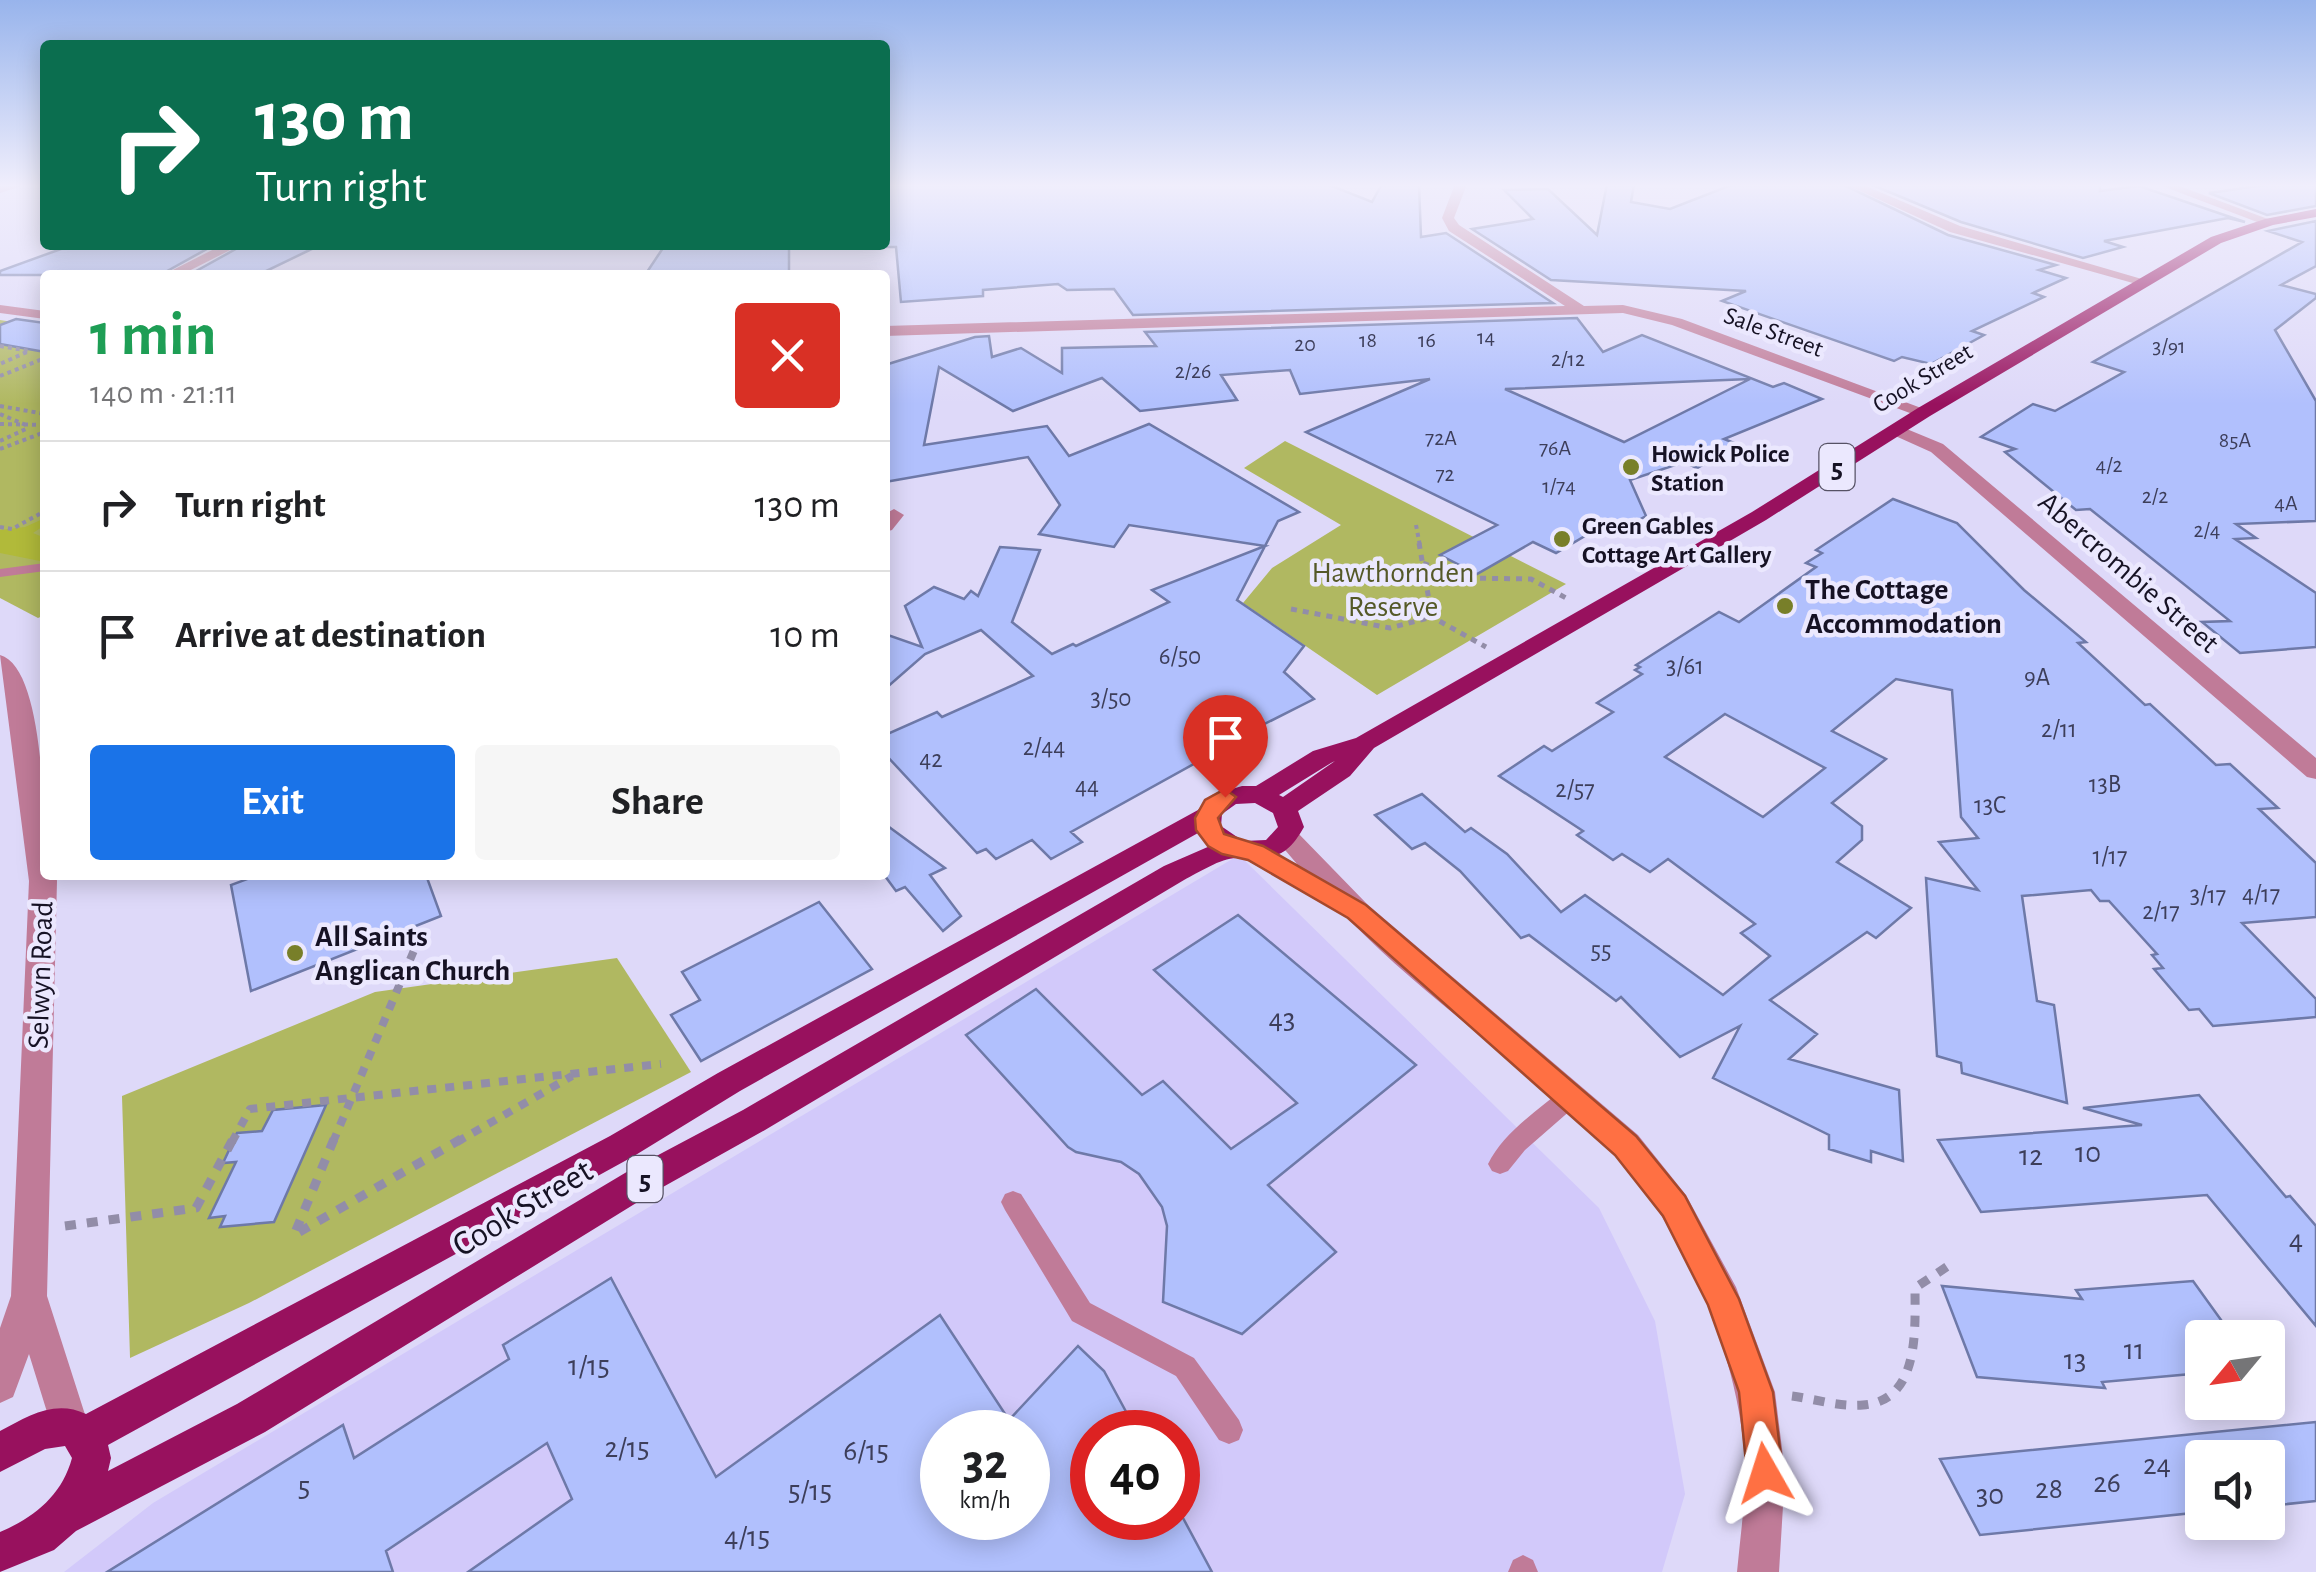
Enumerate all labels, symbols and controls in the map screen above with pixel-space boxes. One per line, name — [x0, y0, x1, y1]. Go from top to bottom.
icon: right — [90, 80, 220, 210]
text: 130 m — [255, 83, 414, 153]
text: Turn right — [255, 165, 427, 210]
button: close — [735, 303, 840, 408]
street label: Sale Street — [1721, 303, 1826, 362]
text: 1 min — [90, 306, 216, 366]
house number: 14 — [1477, 326, 1495, 348]
house number: 18 — [1359, 329, 1377, 351]
house number: 16 — [1418, 329, 1436, 351]
house number: 20 — [1294, 333, 1316, 355]
house number: 3/91 — [2152, 335, 2186, 357]
street label: Cook Street — [1869, 339, 1977, 418]
house number: 2/12 — [1551, 348, 1585, 370]
house number: 2/26 — [1175, 360, 1211, 382]
text: 140 m · 21:11 — [90, 377, 237, 409]
house number: 72A — [1425, 427, 1457, 449]
house number: 85A — [2219, 429, 2251, 451]
house number: 76A — [1539, 437, 1571, 459]
place label: Howick Police Station — [1651, 442, 1790, 496]
road number: 5 — [1820, 444, 1854, 490]
house number: 4/2 — [2096, 454, 2122, 476]
marker: Howick Police Station — [1620, 456, 1642, 478]
house number: 72 — [1435, 463, 1455, 485]
house number: 1/74 — [1542, 475, 1576, 497]
icon: right — [90, 479, 145, 534]
house number: 2/2 — [2142, 485, 2168, 507]
text: Turn right — [175, 487, 325, 525]
text: 130 m — [755, 487, 840, 525]
street label: Abercrombie Street — [2033, 487, 2224, 659]
house number: 4A — [2274, 492, 2298, 514]
place label: Green Gables Cottage Art Gallery — [1582, 514, 1772, 568]
house number: 2/4 — [2194, 519, 2220, 541]
marker: Green Gables Cottage Art Gallery — [1551, 528, 1573, 550]
park label: Hawthornden Reserve — [1311, 558, 1475, 622]
place label: The Cottage Accommodation — [1805, 575, 2002, 639]
marker: The Cottage Accommodation — [1774, 595, 1796, 617]
icon: arrive — [90, 609, 145, 664]
text: Arrive at destination — [175, 617, 486, 655]
text: 10 m — [770, 617, 840, 655]
house number: 6/50 — [1159, 644, 1201, 669]
house number: 3/61 — [1666, 654, 1704, 679]
house number: 9A — [2024, 665, 2050, 690]
house number: 3/50 — [1090, 686, 1132, 711]
pin — [1183, 695, 1268, 798]
icon: arrive — [1198, 710, 1253, 765]
house number: 2/11 — [2041, 717, 2077, 742]
house number: 2/44 — [1023, 735, 1065, 760]
button: Exit — [90, 745, 455, 860]
button: Share — [475, 745, 840, 860]
house number: 42 — [919, 747, 943, 772]
house number: 13B — [2089, 772, 2121, 797]
house number: 44 — [1075, 774, 1099, 799]
house number: 2/57 — [1555, 777, 1595, 802]
house number: 13C — [1974, 793, 2006, 818]
house number: 1/17 — [2093, 844, 2127, 869]
house number: 4/17 — [2242, 882, 2280, 907]
house number: 3/17 — [2190, 883, 2226, 908]
house number: 2/17 — [2142, 899, 2180, 924]
street label: Selwyn Road — [23, 901, 59, 1049]
place label: All Saints Anglican Church — [315, 922, 510, 986]
house number: 55 — [1591, 938, 1611, 963]
marker: All Saints Anglican Church — [284, 942, 306, 964]
house number: 43 — [1269, 1004, 1295, 1034]
house number: 10 — [2075, 1138, 2101, 1168]
house number: 12 — [2019, 1141, 2043, 1171]
street label: Cook Street — [447, 1153, 599, 1263]
road number: 5 — [628, 1156, 662, 1202]
house number: 4 — [2289, 1225, 2303, 1255]
north arrow — [2185, 1320, 2285, 1420]
map controls — [2185, 1320, 2285, 1540]
house number: 11 — [2124, 1335, 2144, 1365]
house number: 13 — [2064, 1345, 2086, 1375]
house number: 1/15 — [568, 1351, 610, 1381]
speed limit sign: 40 — [1070, 1410, 1200, 1540]
position arrow — [1713, 1421, 1817, 1525]
house number: 2/15 — [604, 1433, 650, 1463]
house number: 6/15 — [843, 1436, 889, 1466]
text: 32 — [962, 1438, 1008, 1488]
button: sound — [2185, 1440, 2285, 1540]
house number: 24 — [2143, 1450, 2171, 1480]
house number: 26 — [2093, 1468, 2121, 1498]
house number: 5 — [298, 1472, 310, 1502]
house number: 28 — [2035, 1474, 2063, 1504]
house number: 5/15 — [788, 1476, 832, 1506]
house number: 30 — [1976, 1480, 2004, 1510]
text: km/h — [959, 1488, 1011, 1513]
house number: 4/15 — [724, 1522, 770, 1552]

